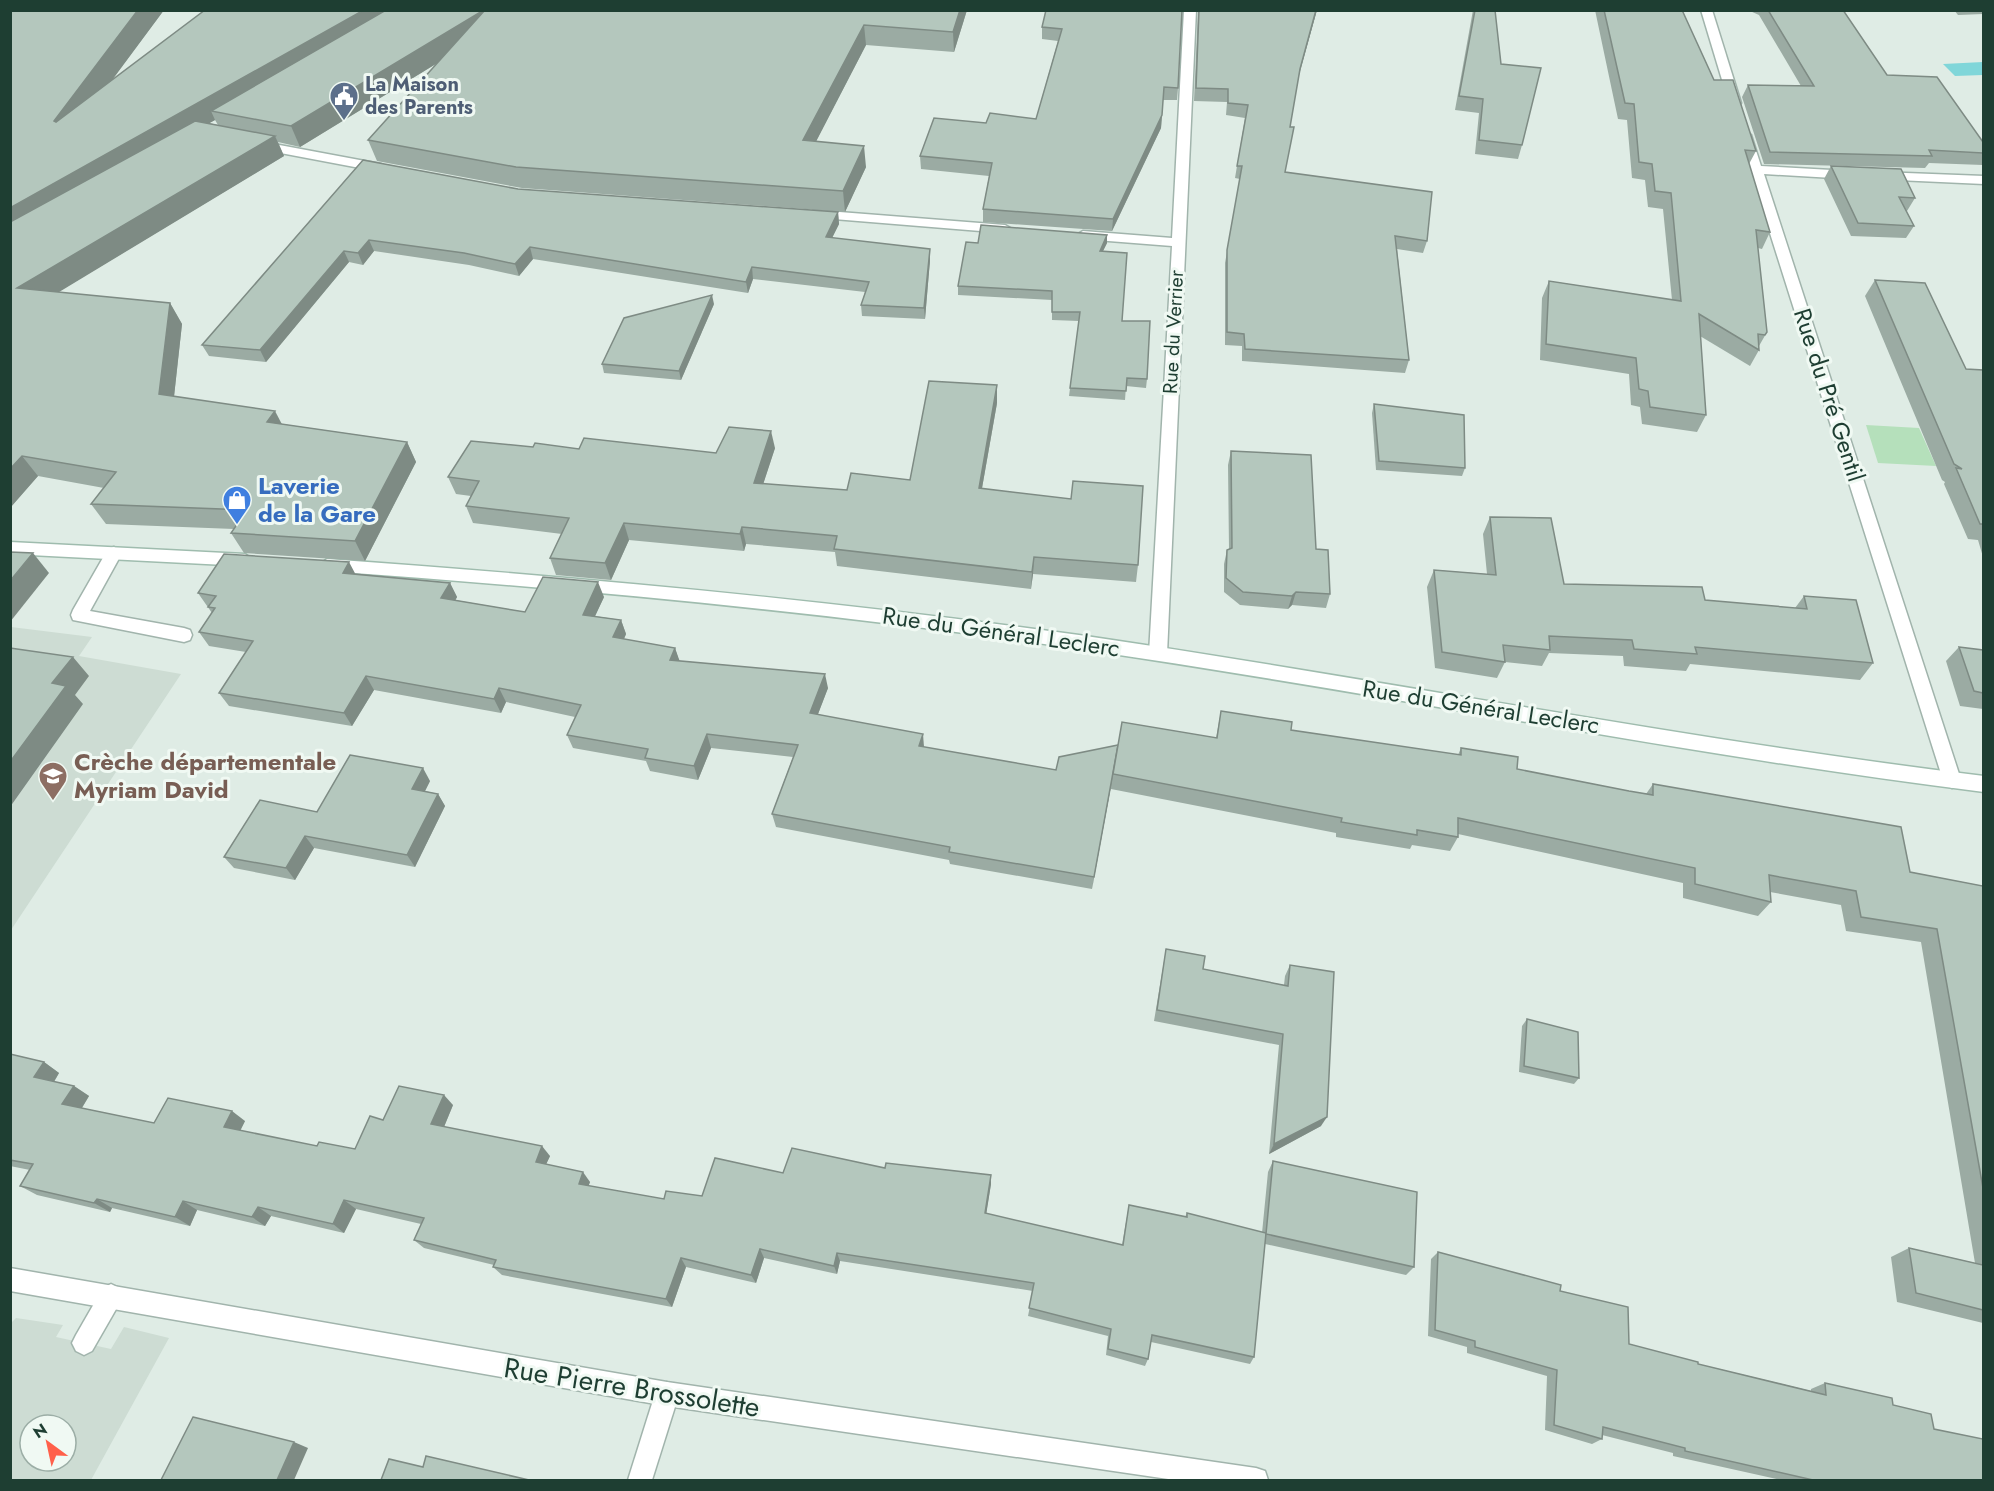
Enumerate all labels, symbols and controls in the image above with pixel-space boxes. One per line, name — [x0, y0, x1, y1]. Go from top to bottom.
place label: La Maison des Parents — [365, 70, 473, 122]
public building icon: La Maison des Parents — [328, 80, 360, 122]
street label: Rue du Verrier — [1156, 269, 1191, 395]
street label: Rue du Pré Gentil — [1785, 304, 1874, 486]
place label: Laverie de la Gare — [258, 468, 376, 531]
shop icon: Laverie de la Gare — [221, 484, 253, 526]
street label: Rue du Général Leclerc — [880, 598, 1122, 665]
street label: Rue du Général Leclerc — [1360, 670, 1602, 743]
place label: Crèche départementale Myriam David — [74, 744, 336, 807]
school or university icon: Crèche départementale Myriam David — [37, 760, 69, 802]
street label: Rue Pierre Brossolette — [501, 1347, 763, 1428]
north arrow — [18, 1413, 78, 1473]
text: N — [29, 1418, 52, 1444]

